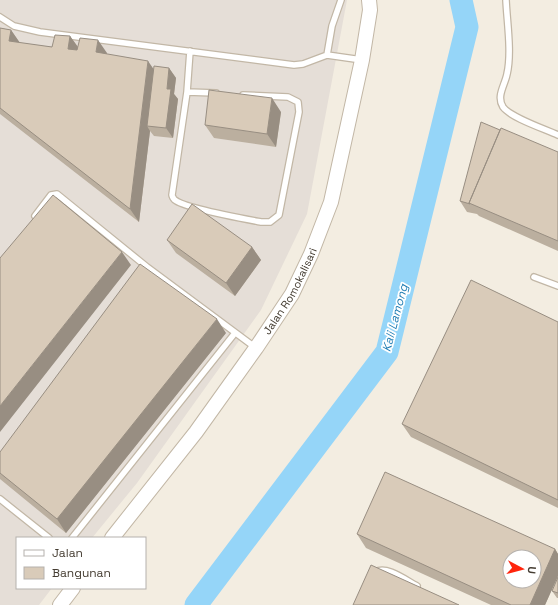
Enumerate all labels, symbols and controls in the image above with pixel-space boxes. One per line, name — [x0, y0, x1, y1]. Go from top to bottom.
street label: Jalan Romokalisari — [260, 245, 320, 337]
water label: Kali Lamong — [378, 281, 412, 354]
legend — [16, 537, 146, 589]
text: Jalan — [52, 545, 83, 561]
north arrow — [502, 549, 542, 589]
text: Bangunan — [52, 565, 111, 581]
text: U — [525, 566, 539, 575]

